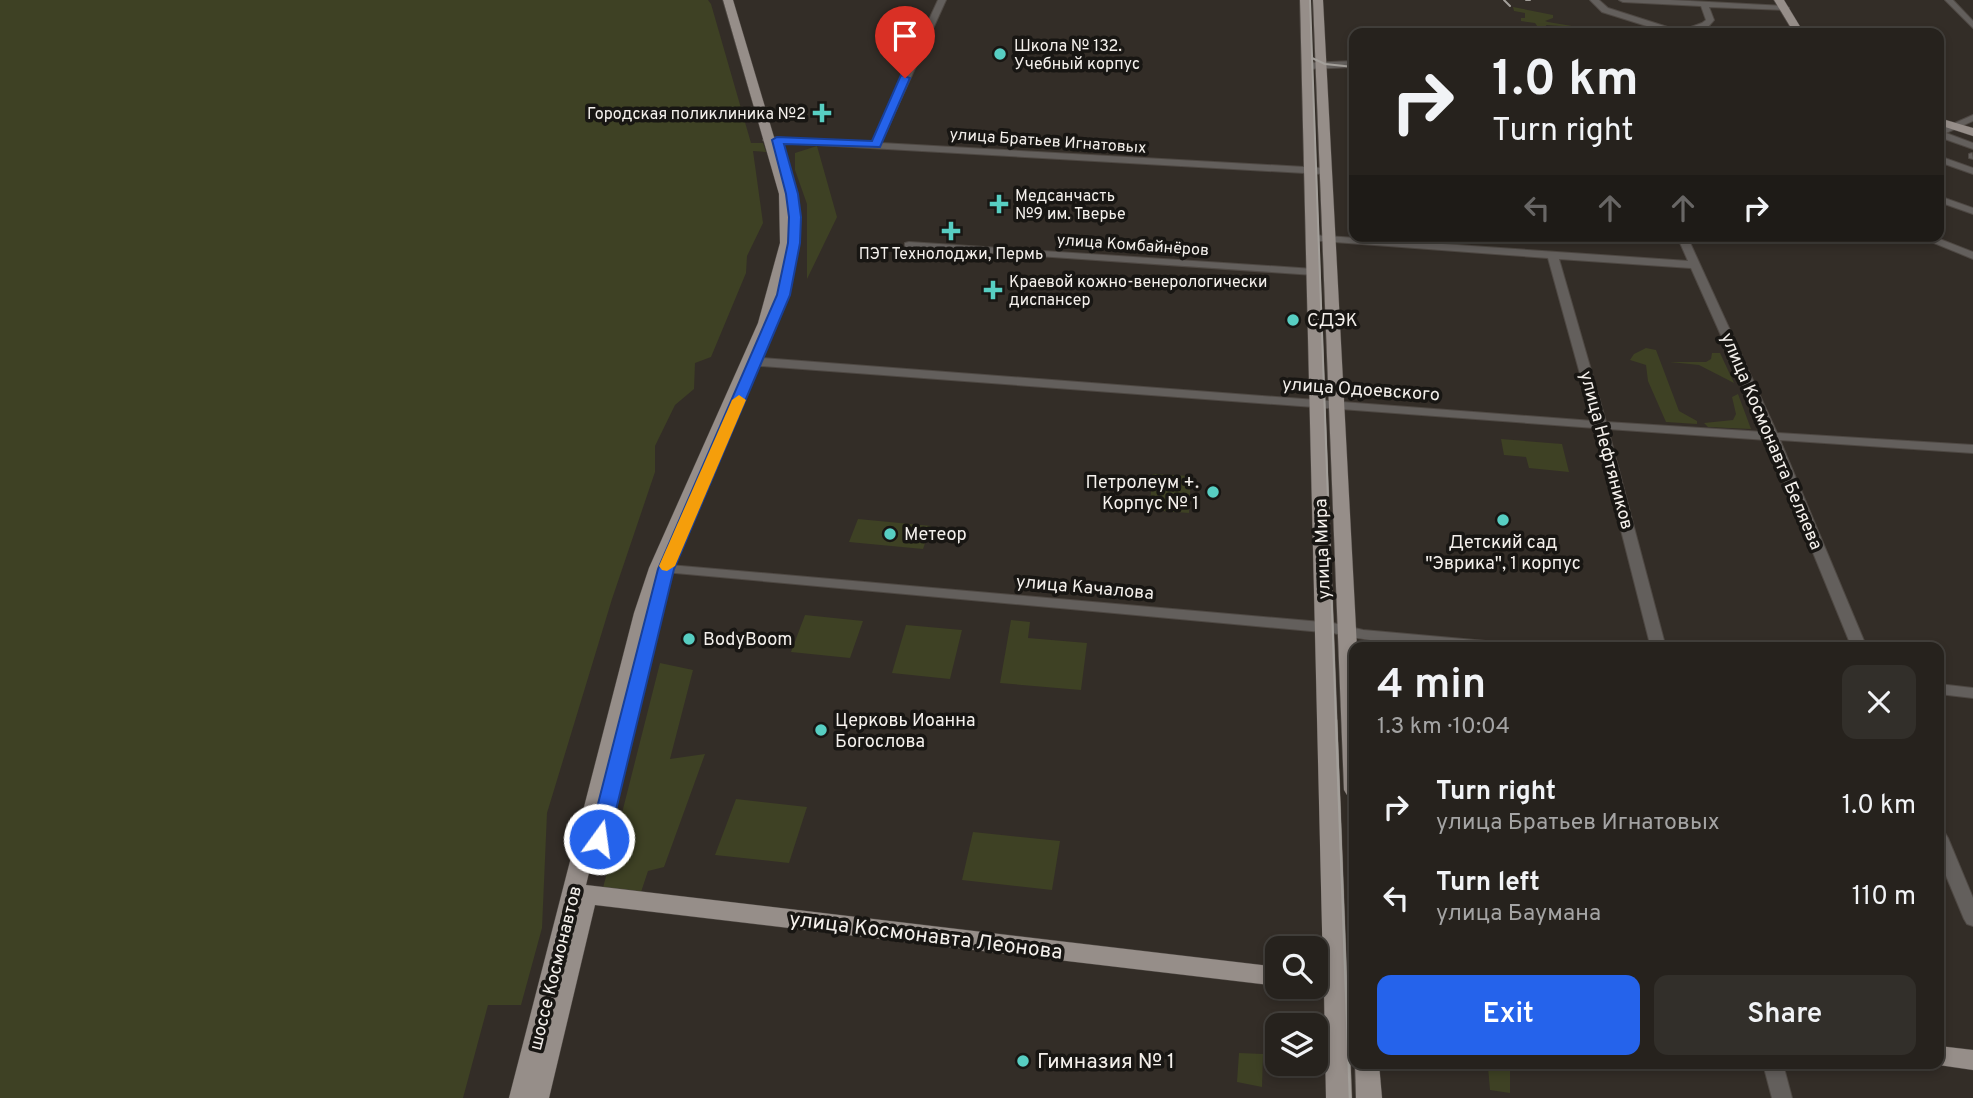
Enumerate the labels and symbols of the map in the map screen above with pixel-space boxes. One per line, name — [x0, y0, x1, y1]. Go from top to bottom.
pin — [875, 6, 935, 78]
place label: Школа № 132. Учебный корпус — [1014, 37, 1140, 75]
marker: Школа № 132. Учебный корпус — [992, 46, 1008, 62]
marker: Городская поликлиника №2 — [812, 103, 832, 123]
place label: Городская поликлиника №2 — [587, 105, 806, 125]
street label: улица Братьев Игнатовых — [949, 125, 1147, 159]
place label: Медсанчасть №9 им. Тверье — [1015, 187, 1126, 225]
marker: Медсанчасть №9 им. Тверье — [989, 194, 1009, 214]
marker: ПЭТ Технолоджи, Пермь — [941, 221, 961, 241]
street label: улица Комбайнёров — [1056, 231, 1210, 261]
place label: ПЭТ Технолоджи, Пермь — [859, 245, 1043, 265]
place label: Краевой кожно-венерологически диспансер — [1009, 273, 1267, 311]
marker: Краевой кожно-венерологически диспансер — [983, 280, 1003, 300]
place label: СДЭК — [1307, 310, 1358, 333]
marker: СДЭК — [1285, 312, 1301, 328]
street label: улица Космонавта Беляева — [1714, 330, 1827, 554]
street label: улица Нефтяников — [1573, 368, 1638, 532]
street label: улица Одоевского — [1281, 374, 1441, 407]
place label: Петролеум +. Корпус № 1 — [1086, 472, 1199, 516]
marker: Петролеум +. Корпус № 1 — [1205, 484, 1221, 500]
street label: улица Мира — [1310, 498, 1337, 600]
marker: Детский сад "Эврика", 1 корпус — [1495, 512, 1511, 528]
place label: Метеор — [904, 524, 967, 547]
marker: Метеор — [882, 526, 898, 542]
place label: Детский сад "Эврика", 1 корпус — [1425, 532, 1581, 576]
street label: улица Качалова — [1015, 571, 1155, 606]
place label: BodyBoom — [703, 629, 792, 652]
marker: BodyBoom — [681, 631, 697, 647]
place label: Церковь Иоанна Богослова — [835, 710, 976, 754]
marker: Церковь Иоанна Богослова — [813, 722, 829, 738]
position arrow — [562, 802, 636, 876]
street label: шоссе Космонавтов — [525, 884, 588, 1053]
street label: улица Космонавта Леонова — [788, 906, 1064, 967]
place label: Гимназия № 1 — [1037, 1049, 1175, 1076]
marker: Гимназия № 1 — [1015, 1053, 1031, 1069]

